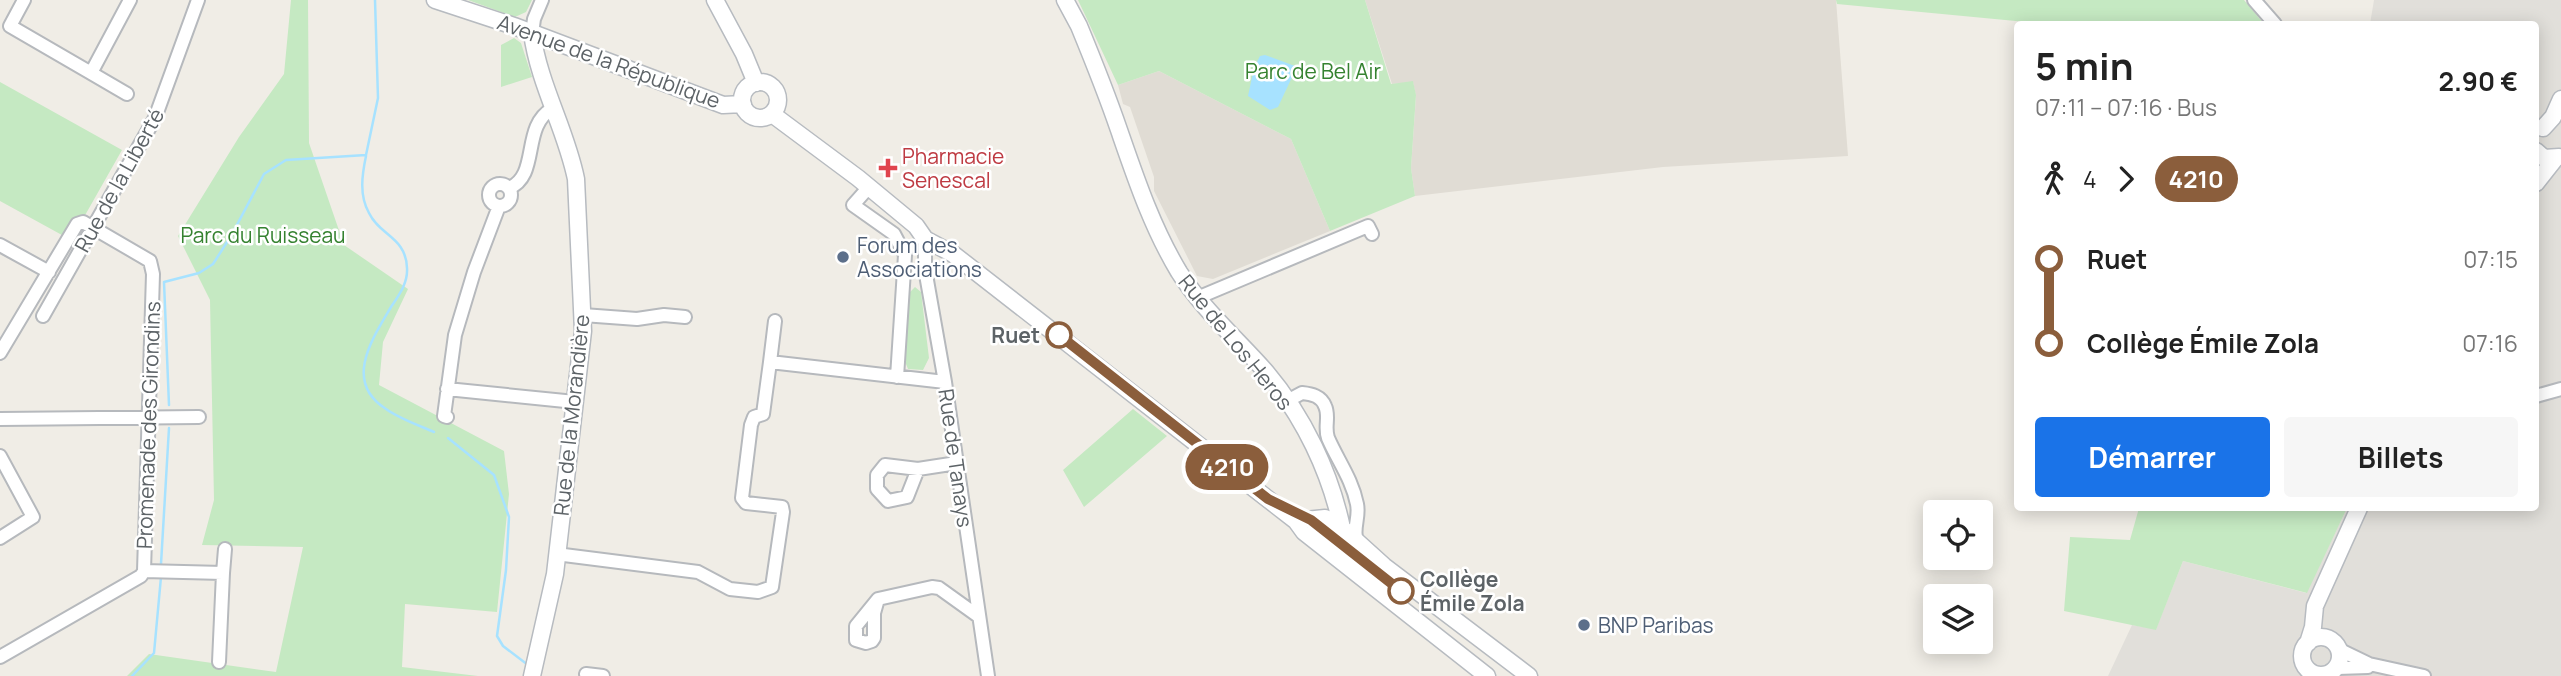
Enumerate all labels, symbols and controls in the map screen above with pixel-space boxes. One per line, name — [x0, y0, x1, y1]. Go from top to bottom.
street label: Avenue de la République — [494, 8, 724, 114]
text: 5 min — [2035, 39, 2133, 91]
park label: Parc de Bel Air — [1245, 57, 1381, 85]
text: 2.90 € — [2438, 63, 2518, 99]
text: 07:11 – 07:16 · Bus — [2035, 91, 2217, 123]
street label: Rue de la Liberté — [68, 103, 170, 257]
place label: Pharmacie Senescal — [902, 142, 1004, 194]
marker: Pharmacie Senescal — [880, 160, 896, 176]
icon: walk — [2035, 160, 2073, 198]
icon: forward — [2107, 160, 2145, 198]
text: 4210 — [2169, 162, 2224, 195]
text: 4 — [2083, 163, 2097, 195]
park label: Parc du Ruisseau — [180, 221, 346, 249]
place label: Forum des Associations — [857, 231, 982, 283]
text: Ruet — [2087, 241, 2147, 277]
text: 07:15 — [2463, 243, 2518, 275]
marker: Forum des Associations — [835, 249, 851, 265]
street label: Rue de Los Heros — [1173, 268, 1299, 416]
street label: Promenade des Girondins — [130, 301, 166, 549]
street label: Rue de la Morandière — [546, 313, 596, 517]
place label: Ruet — [991, 321, 1040, 349]
marker: Ruet — [1046, 322, 1072, 348]
text: Collège Émile Zola — [2087, 325, 2319, 361]
text: 07:16 — [2462, 327, 2518, 359]
street label: Rue de Tanays — [932, 387, 980, 529]
button: Démarrer — [2035, 417, 2270, 497]
button: Billets — [2284, 417, 2518, 497]
line badge: 4210 — [1178, 444, 1276, 490]
text: 4210 — [1199, 450, 1255, 483]
map controls — [1923, 500, 1993, 654]
button: locate — [1923, 500, 1993, 570]
place label: Collège Émile Zola — [1420, 565, 1525, 617]
marker: Collège Émile Zola — [1388, 578, 1414, 604]
button: layers — [1923, 584, 1993, 654]
place label: BNP Paribas — [1598, 611, 1714, 639]
marker: BNP Paribas — [1576, 617, 1592, 633]

